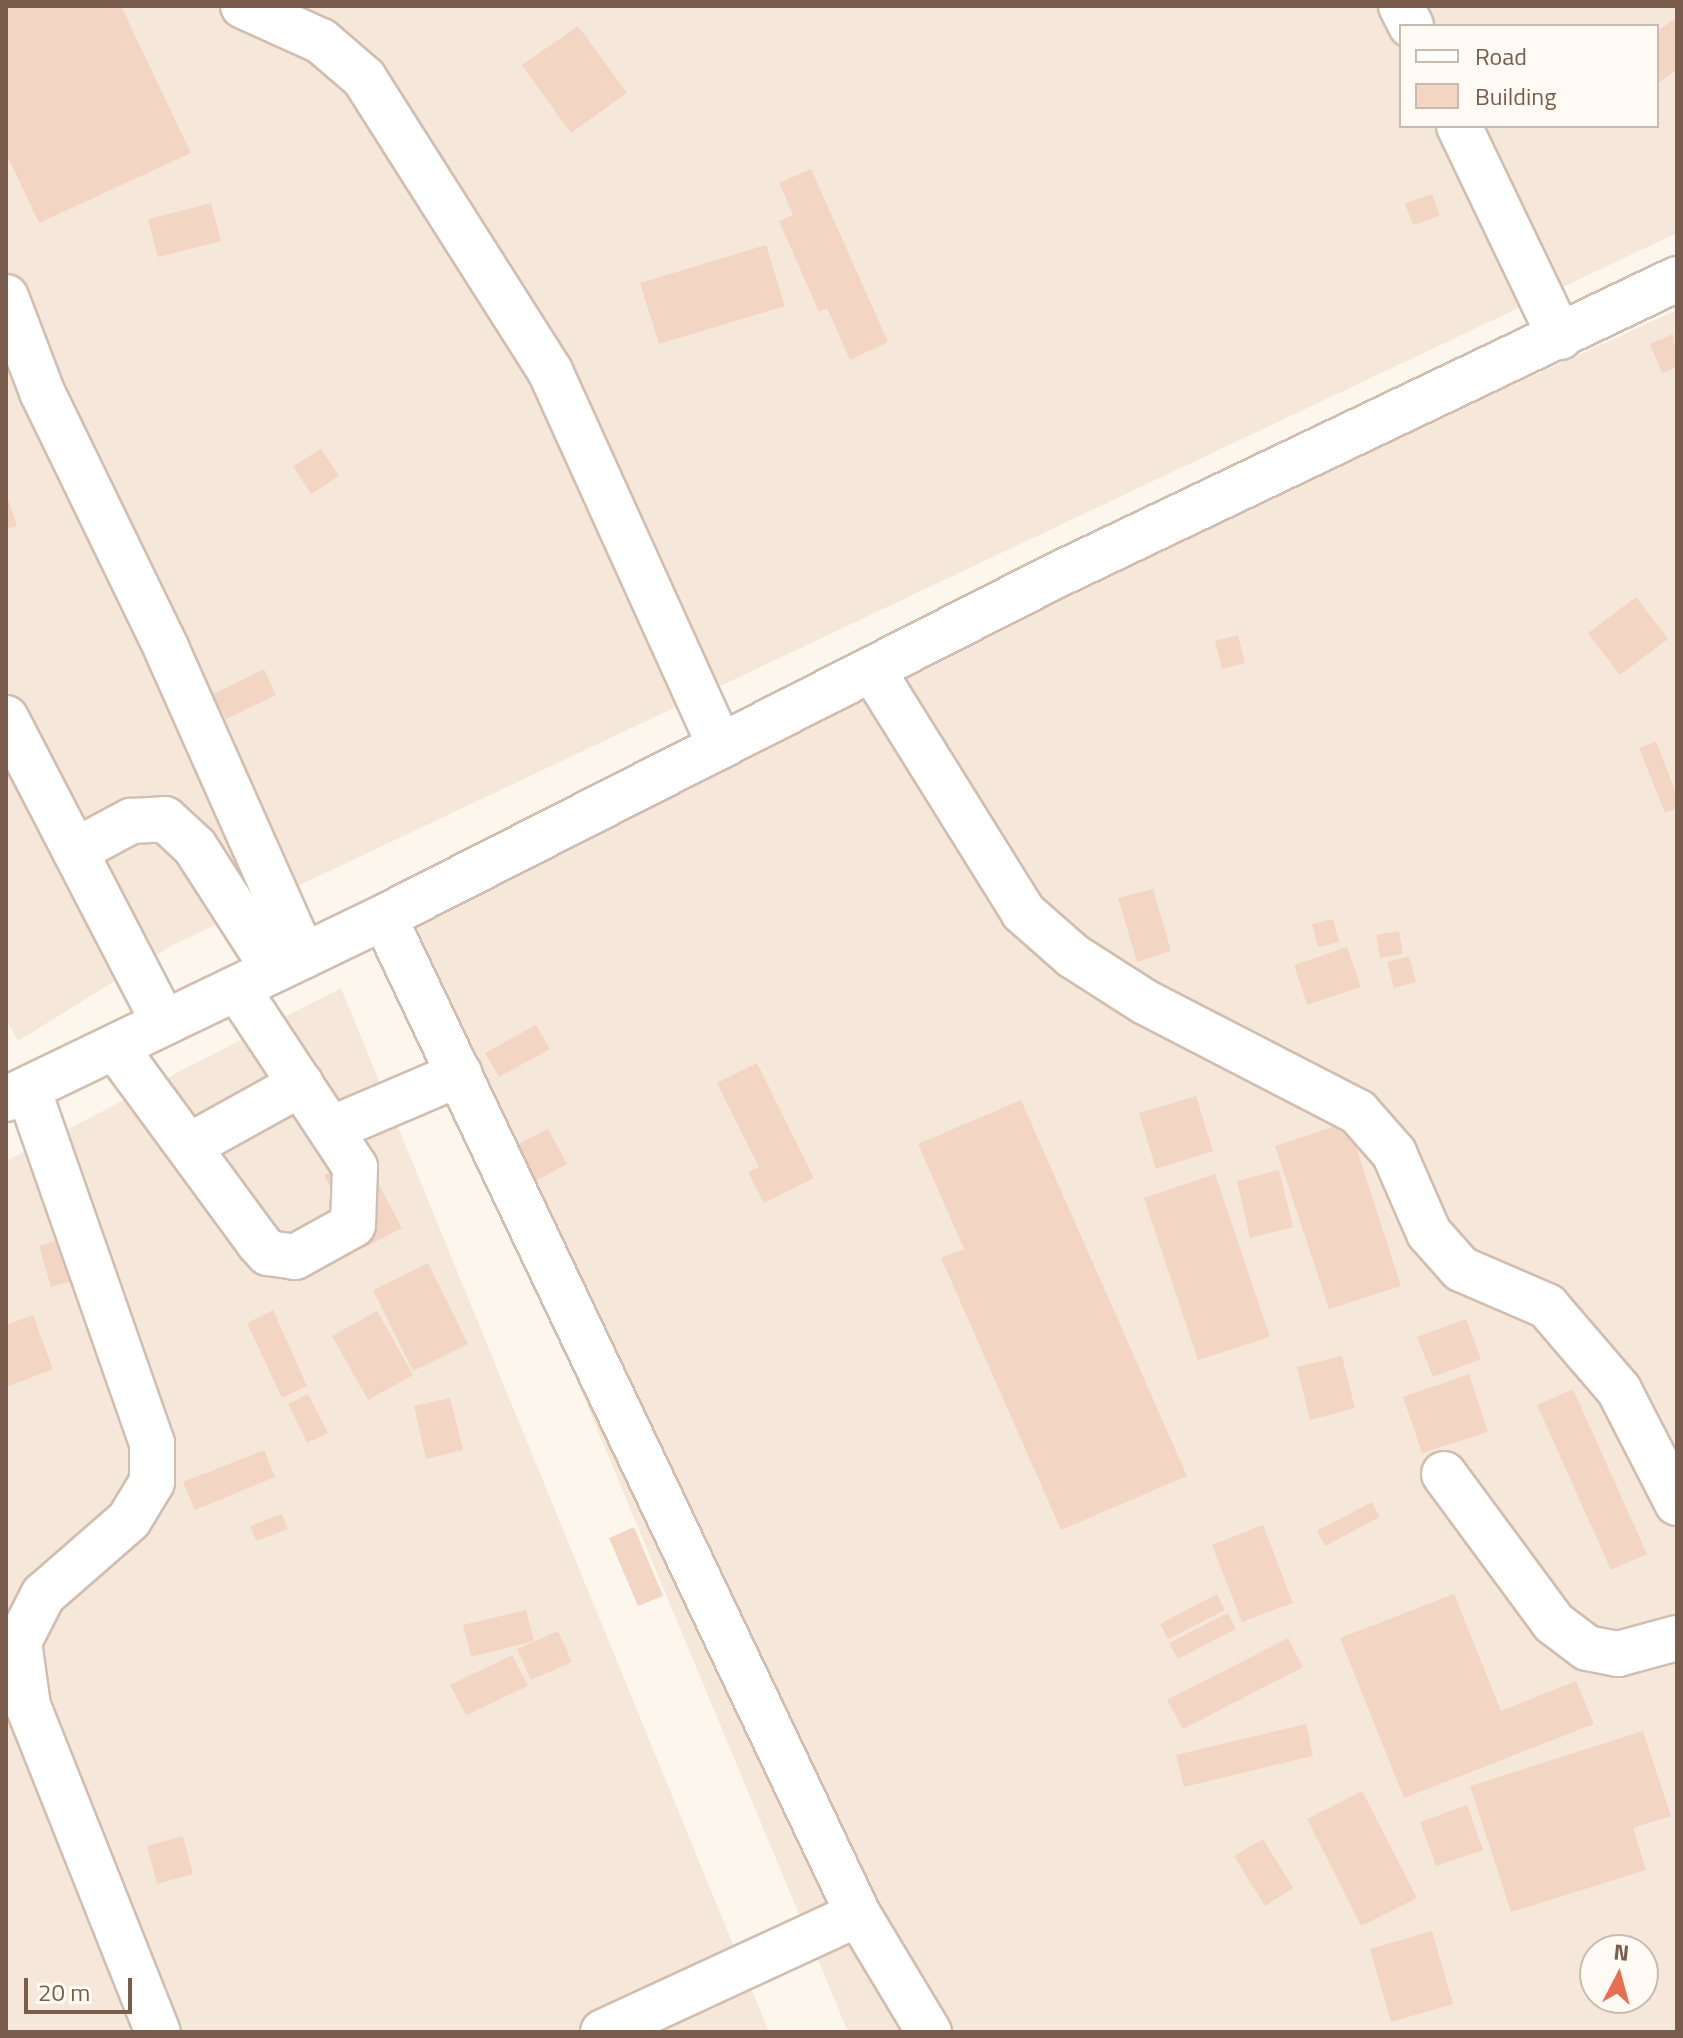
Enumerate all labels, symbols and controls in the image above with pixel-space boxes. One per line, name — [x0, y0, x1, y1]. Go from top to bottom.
legend — [1399, 24, 1659, 128]
text: Road — [1475, 38, 1527, 74]
text: Building — [1475, 78, 1557, 114]
north arrow — [1579, 1934, 1659, 2014]
text: N — [1612, 1934, 1631, 1970]
scale bar — [28, 1962, 136, 2012]
text: 20 m — [38, 1974, 90, 2010]

